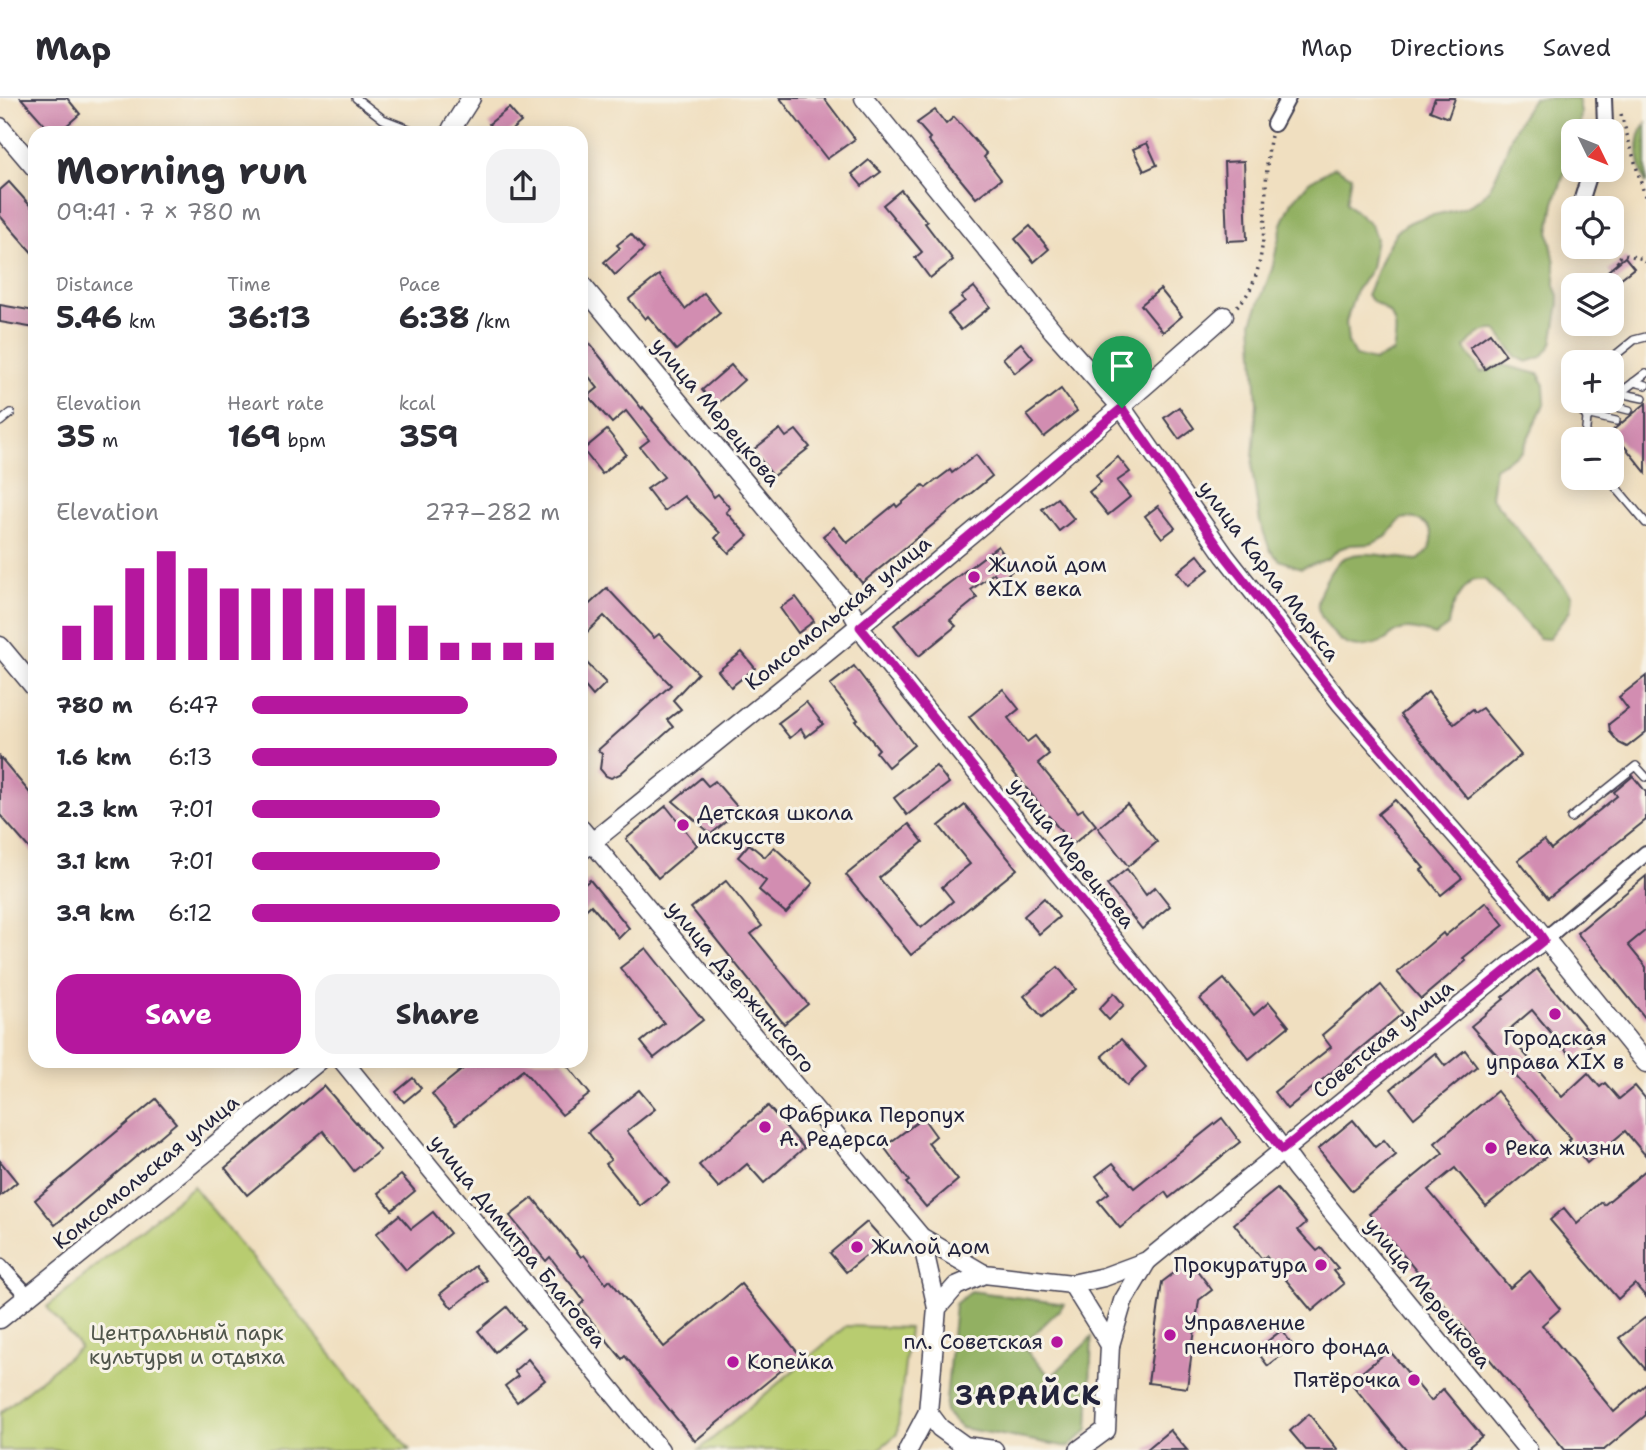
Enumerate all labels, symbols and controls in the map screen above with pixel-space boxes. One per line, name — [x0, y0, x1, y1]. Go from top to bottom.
text: Map — [35, 26, 111, 71]
text: Map — [1301, 32, 1352, 64]
text: Directions — [1390, 32, 1505, 64]
text: Saved — [1543, 32, 1611, 64]
north arrow — [1561, 119, 1624, 182]
map controls — [1561, 119, 1624, 490]
text: Morning run — [56, 145, 307, 196]
button: share — [486, 149, 560, 223]
button: locate — [1561, 196, 1624, 259]
text: 09:41 · 7 × 780 m — [56, 197, 261, 227]
text: Distance — [56, 272, 134, 297]
text: Time — [227, 272, 271, 297]
text: Pace — [399, 272, 440, 297]
button: layers — [1561, 273, 1624, 336]
text: 5.46 — [56, 297, 122, 338]
text: 36:13 — [227, 297, 311, 338]
text: 6:38 — [399, 297, 470, 338]
text: km — [122, 309, 156, 334]
text: /km — [470, 309, 510, 334]
street label: улица Мерецкова — [645, 331, 787, 493]
pin — [1092, 336, 1152, 408]
icon: arrive — [1103, 347, 1141, 385]
button: + — [1561, 350, 1624, 413]
text: Elevation — [56, 391, 141, 416]
text: Heart rate — [227, 391, 324, 416]
text: kcal — [399, 391, 436, 416]
text: 35 — [56, 416, 96, 457]
text: 169 — [227, 416, 281, 457]
text: 359 — [399, 416, 459, 457]
button: − — [1561, 427, 1624, 490]
text: m — [96, 428, 118, 453]
text: bpm — [281, 428, 326, 453]
street label: улица Карла Маркса — [1192, 475, 1346, 667]
text: Elevation — [56, 497, 159, 527]
text: 277–282 m — [425, 497, 560, 527]
street label: Комсомольская улица — [739, 529, 937, 697]
place label: Жилой дом XIX века — [988, 551, 1107, 603]
marker: Жилой дом XIX века — [966, 569, 982, 585]
text: 780 m — [56, 690, 133, 720]
text: 6:47 — [168, 690, 219, 720]
text: 1.6 km — [56, 742, 131, 772]
text: 6:13 — [168, 742, 213, 772]
street label: улица Мерецкова — [1002, 772, 1142, 934]
text: 2.3 km — [56, 794, 138, 824]
text: 7:01 — [168, 794, 214, 824]
place label: Детская школа искусств — [697, 799, 853, 851]
marker: Детская школа искусств — [675, 817, 691, 833]
text: 3.1 km — [56, 846, 130, 876]
text: 7:01 — [168, 846, 214, 876]
street label: улица Дзержинского — [661, 895, 821, 1079]
text: 3.9 km — [56, 898, 135, 928]
text: 6:12 — [168, 898, 213, 928]
street label: Советская улица — [1307, 973, 1459, 1105]
button: Save — [56, 974, 301, 1054]
button: Share — [315, 974, 560, 1054]
marker: Городская управа XIX в — [1547, 1006, 1563, 1022]
place label: Городская управа XIX в — [1486, 1024, 1624, 1076]
street label: Комсомольская улица — [47, 1088, 245, 1256]
place label: Фабрика Перопух А. Редерса — [779, 1101, 965, 1153]
marker: Фабрика Перопух А. Редерса — [757, 1119, 773, 1135]
street label: улица Димитра Благоева — [423, 1128, 613, 1354]
place label: Река жизни — [1505, 1134, 1625, 1162]
marker: Река жизни — [1483, 1140, 1499, 1156]
street label: улица Мерецкова — [1358, 1212, 1498, 1374]
place label: Жилой дом — [871, 1233, 990, 1261]
marker: Жилой дом — [849, 1239, 865, 1255]
place label: Прокуратура — [1174, 1251, 1307, 1279]
marker: Прокуратура — [1313, 1257, 1329, 1273]
place label: Управление пенсионного фонда — [1184, 1309, 1389, 1361]
park label: Центральный парк культуры и отдыха — [89, 1319, 285, 1371]
marker: Управление пенсионного фонда — [1162, 1327, 1178, 1343]
place label: пл. Советская — [904, 1328, 1043, 1356]
marker: пл. Советская — [1049, 1334, 1065, 1350]
place label: Копейка — [747, 1348, 834, 1376]
marker: Копейка — [725, 1354, 741, 1370]
place label: Пятёрочка — [1294, 1366, 1400, 1394]
marker: Пятёрочка — [1406, 1372, 1422, 1388]
district label: ЗАРАЙСК — [956, 1376, 1102, 1414]

